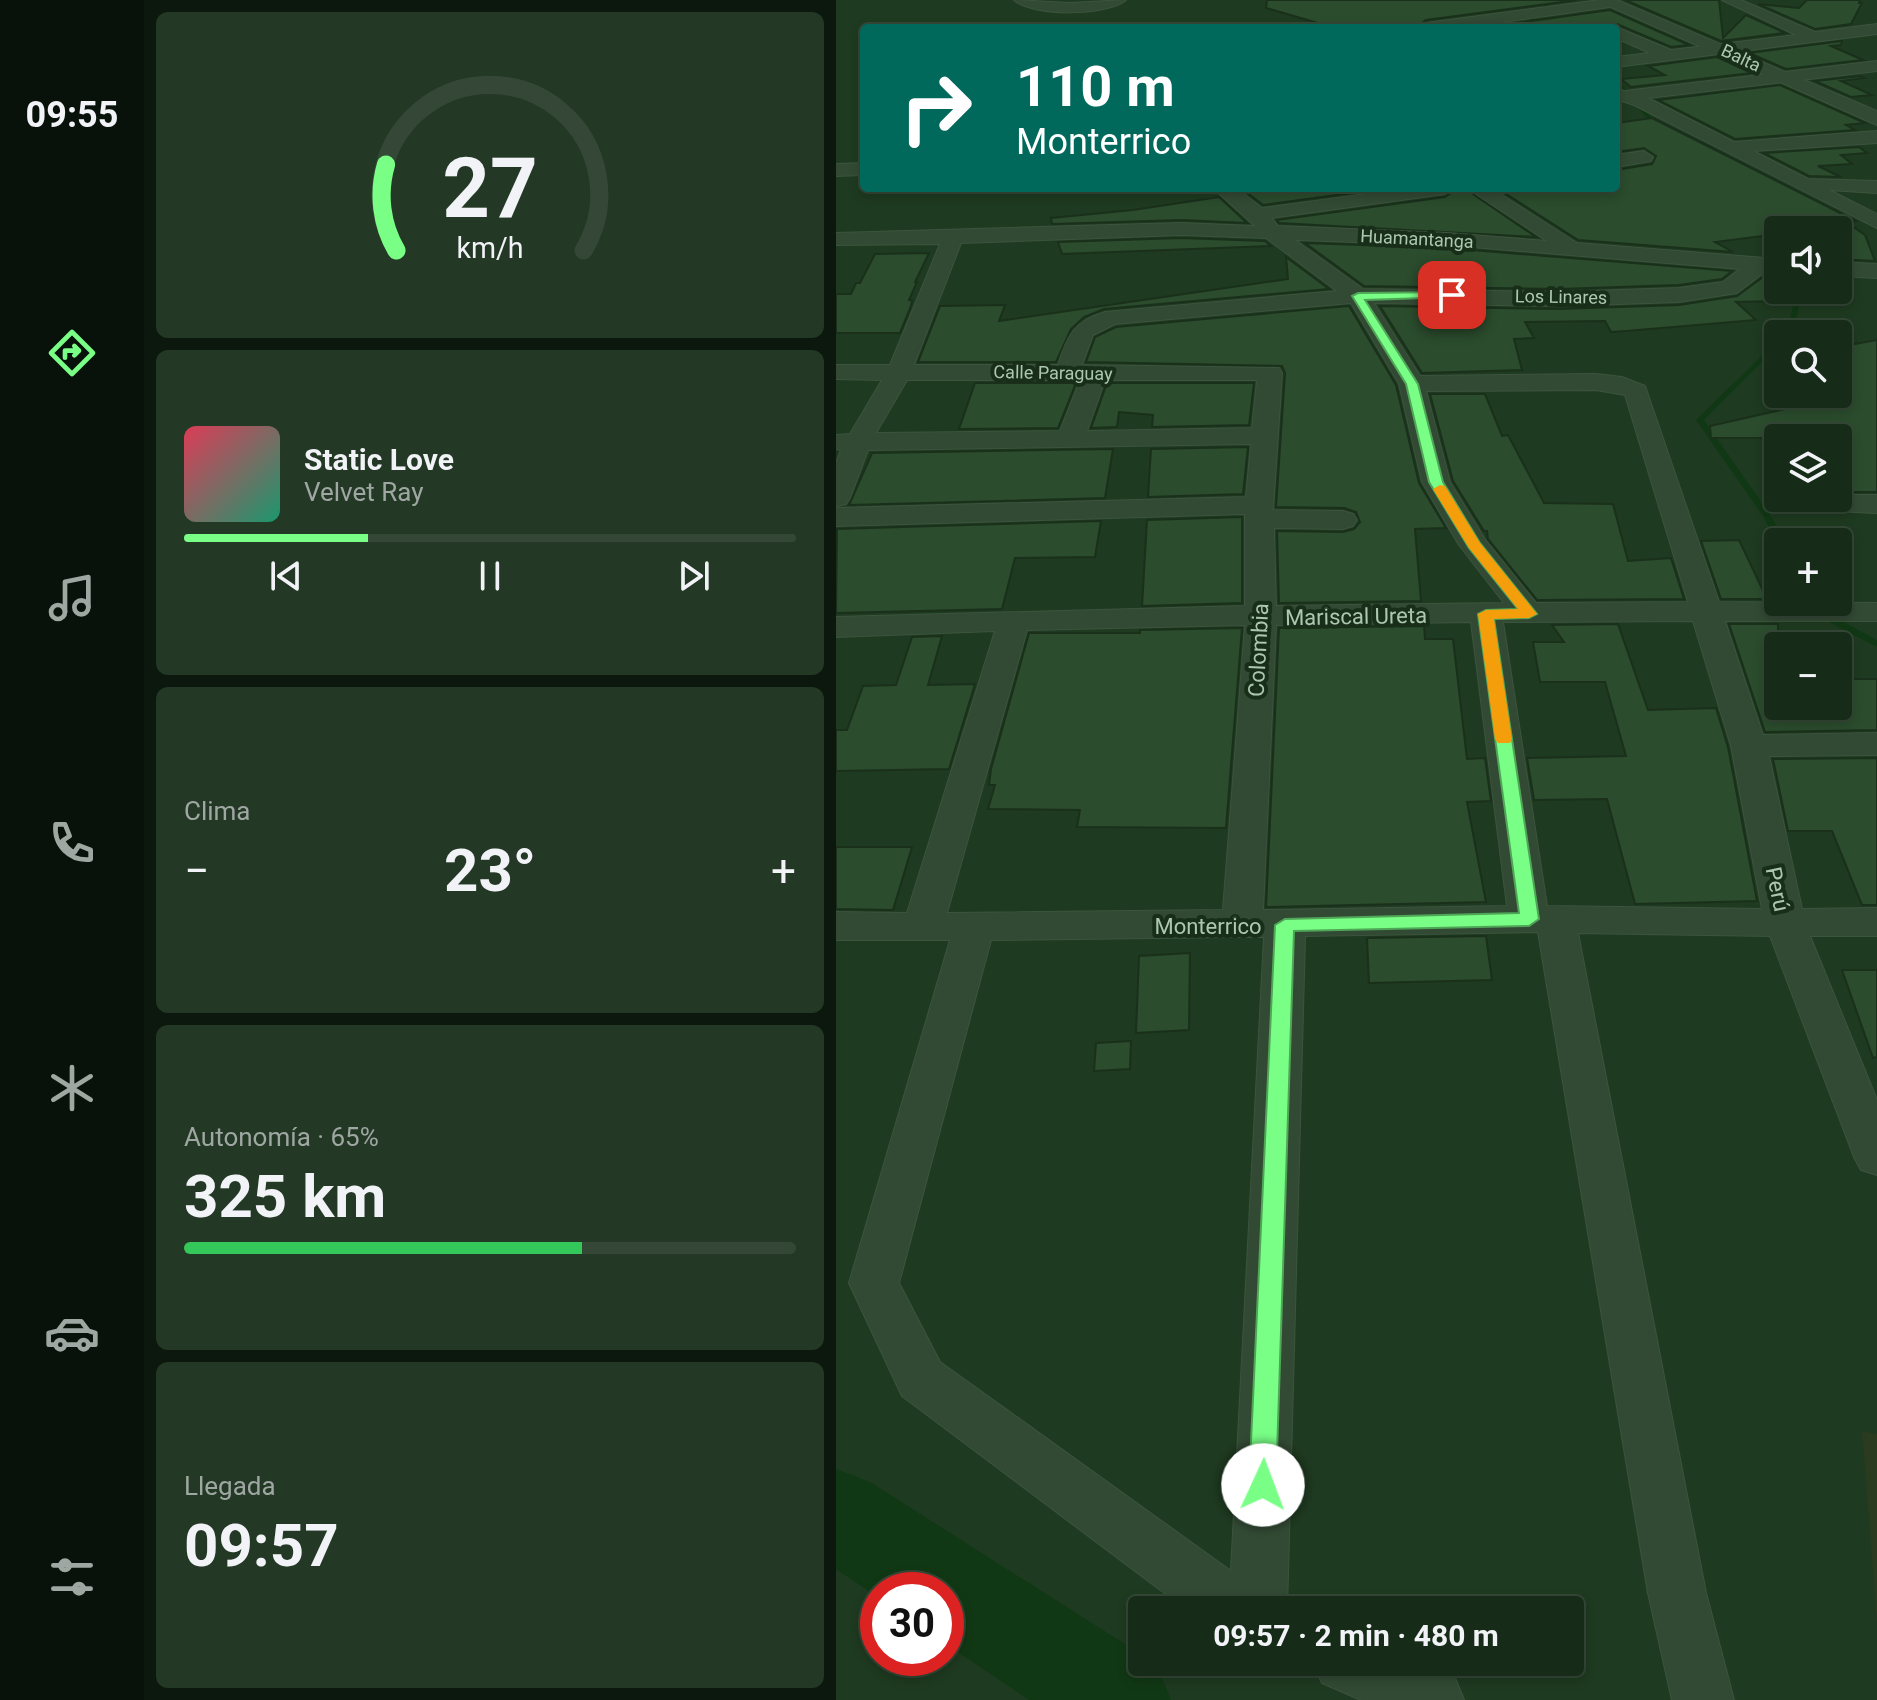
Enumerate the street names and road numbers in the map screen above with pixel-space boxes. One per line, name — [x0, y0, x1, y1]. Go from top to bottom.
street label: Balta — [1718, 39, 1764, 76]
street label: Huamantanga — [1360, 225, 1474, 252]
street label: Los Linares — [1515, 285, 1607, 308]
street label: Calle Paraguay — [993, 361, 1113, 384]
street label: Colombia — [1244, 603, 1273, 697]
street label: Mariscal Ureta — [1285, 603, 1427, 630]
street label: Perú — [1761, 864, 1794, 914]
street label: Monterrico — [1154, 914, 1262, 939]

